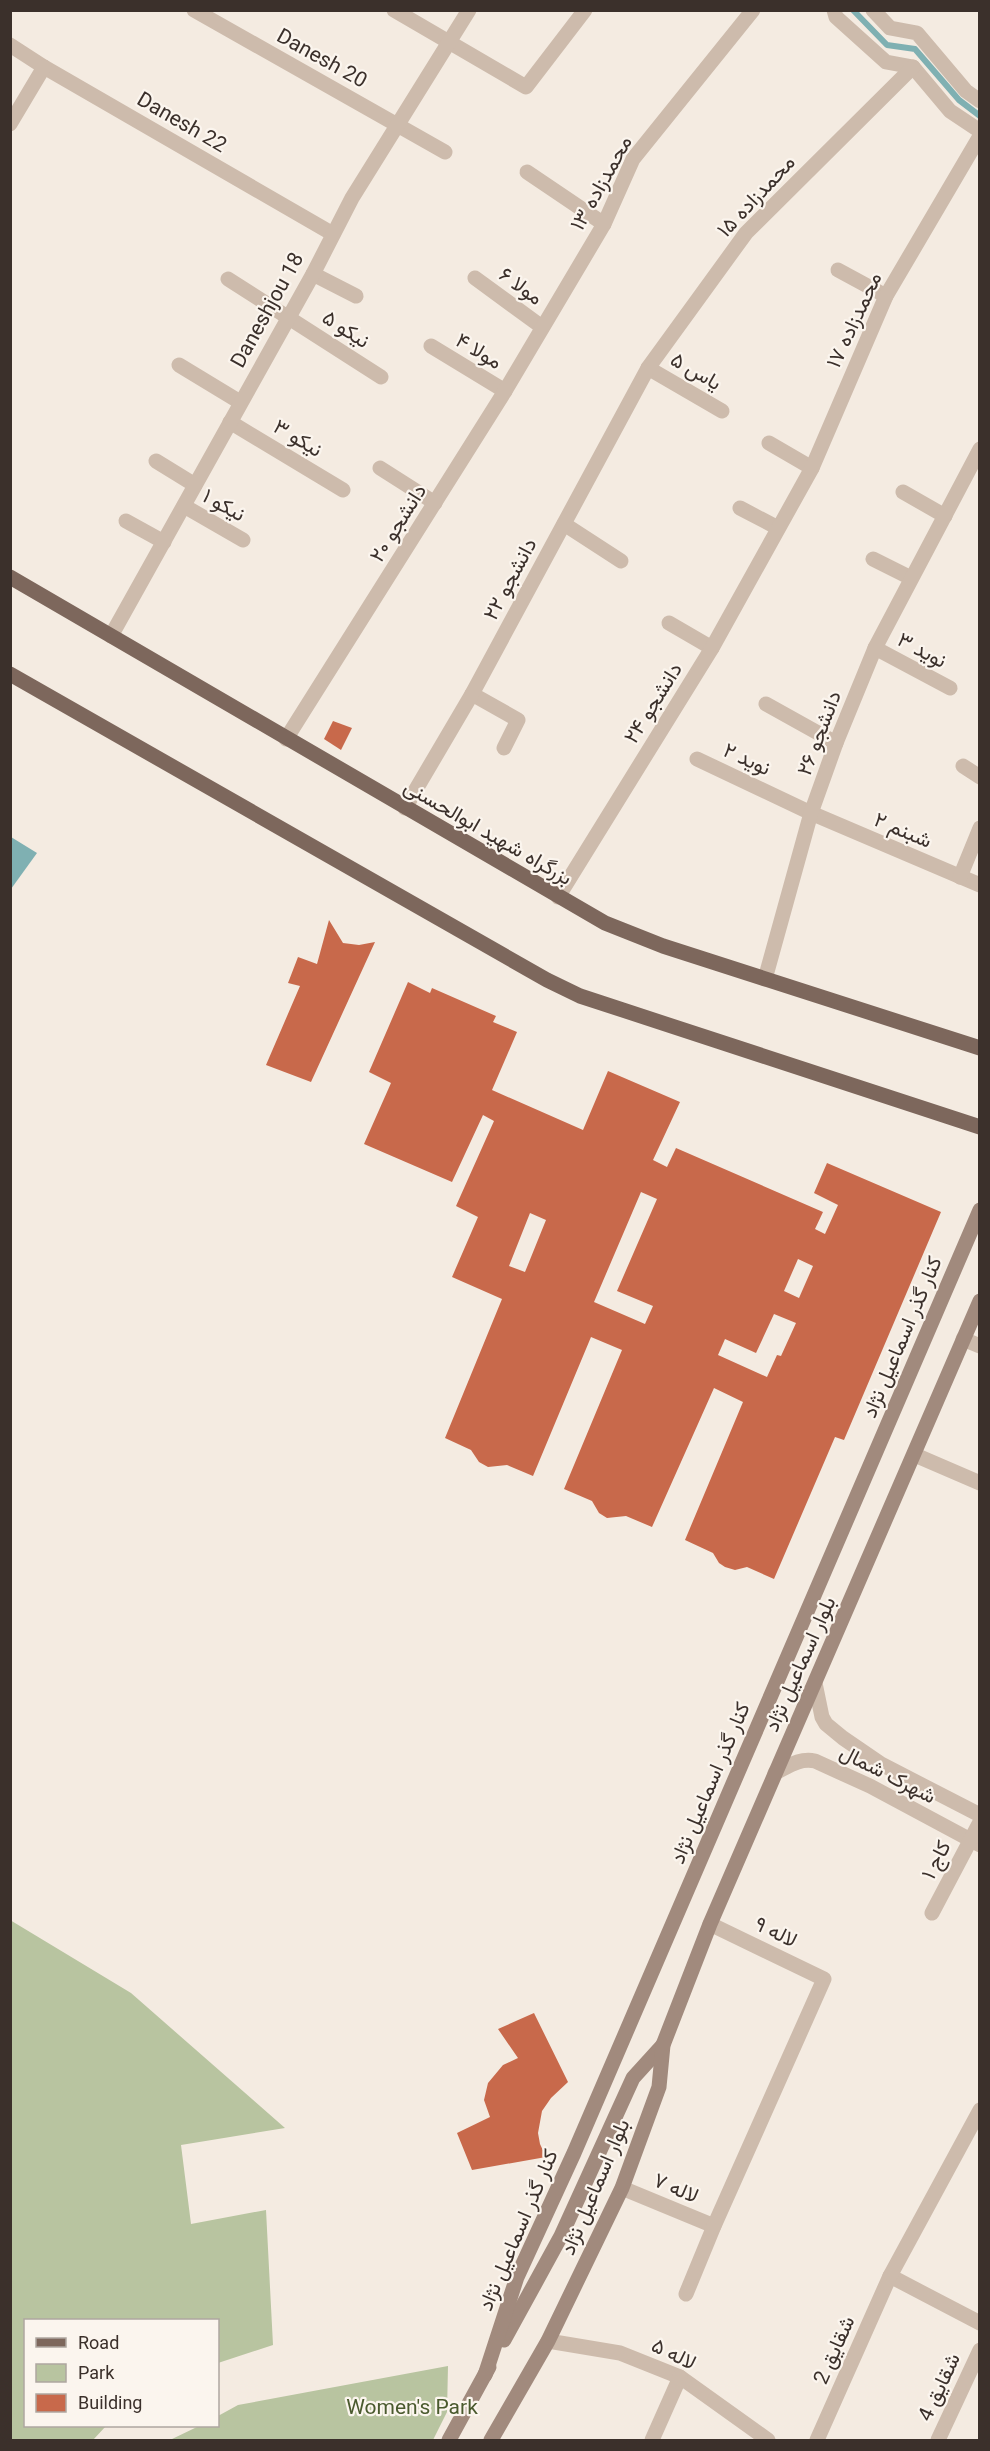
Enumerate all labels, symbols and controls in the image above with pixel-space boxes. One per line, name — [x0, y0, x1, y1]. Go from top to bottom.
street label: Danesh 20 — [273, 23, 371, 93]
street label: Danesh 22 — [133, 87, 231, 157]
street label: محمدزاده ۱۳ — [565, 132, 638, 235]
street label: محمدزاده ۱۵ — [712, 150, 801, 242]
street label: Daneshjou 18 — [226, 248, 308, 372]
street label: مولا ۶ — [494, 262, 547, 311]
street label: محمدزاده ۱۷ — [821, 268, 888, 372]
street label: نیکو ۵ — [317, 305, 374, 354]
street label: مولا ۴ — [451, 328, 506, 375]
street label: یاس ۵ — [666, 347, 726, 395]
street label: نیکو ۳ — [269, 414, 327, 463]
street label: دانشجو ۲۰ — [365, 480, 432, 567]
street label: نیکو ۱ — [198, 484, 249, 527]
street label: دانشجو ۲۲ — [478, 534, 542, 625]
street label: نوید ۳ — [893, 627, 951, 674]
street label: دانشجو ۲۴ — [619, 658, 688, 748]
street label: دانشجو ۲۶ — [792, 687, 847, 779]
street label: نوید ۲ — [719, 738, 774, 781]
street label: بزرگراه شهید ابوالحسنی — [399, 774, 576, 891]
street label: شبنم ۲ — [870, 807, 936, 855]
street label: کنار گذر اسماعیل نژاد — [857, 1253, 948, 1422]
street label: بلوار اسماعیل نژاد — [760, 1593, 841, 1736]
street label: کنار گذر اسماعیل نژاد — [665, 1699, 756, 1868]
street label: شهرک شمال — [836, 1740, 940, 1809]
street label: کاج ۱ — [916, 1837, 958, 1884]
street label: لاله ۹ — [751, 1912, 801, 1952]
street label: بلوار اسماعیل نژاد — [556, 2115, 635, 2259]
street label: کنار گذر اسماعیل نژاد — [473, 2146, 564, 2315]
street label: لاله ۷ — [650, 2168, 702, 2208]
street label: شقايق 2 — [808, 2312, 860, 2388]
legend — [24, 2319, 219, 2427]
text: Road — [78, 2332, 119, 2353]
street label: لاله ۵ — [648, 2333, 700, 2375]
street label: شقايق 4 — [913, 2349, 965, 2425]
text: Park — [78, 2362, 115, 2383]
text: Building — [78, 2392, 142, 2413]
park label: Women's Park — [346, 2395, 478, 2419]

